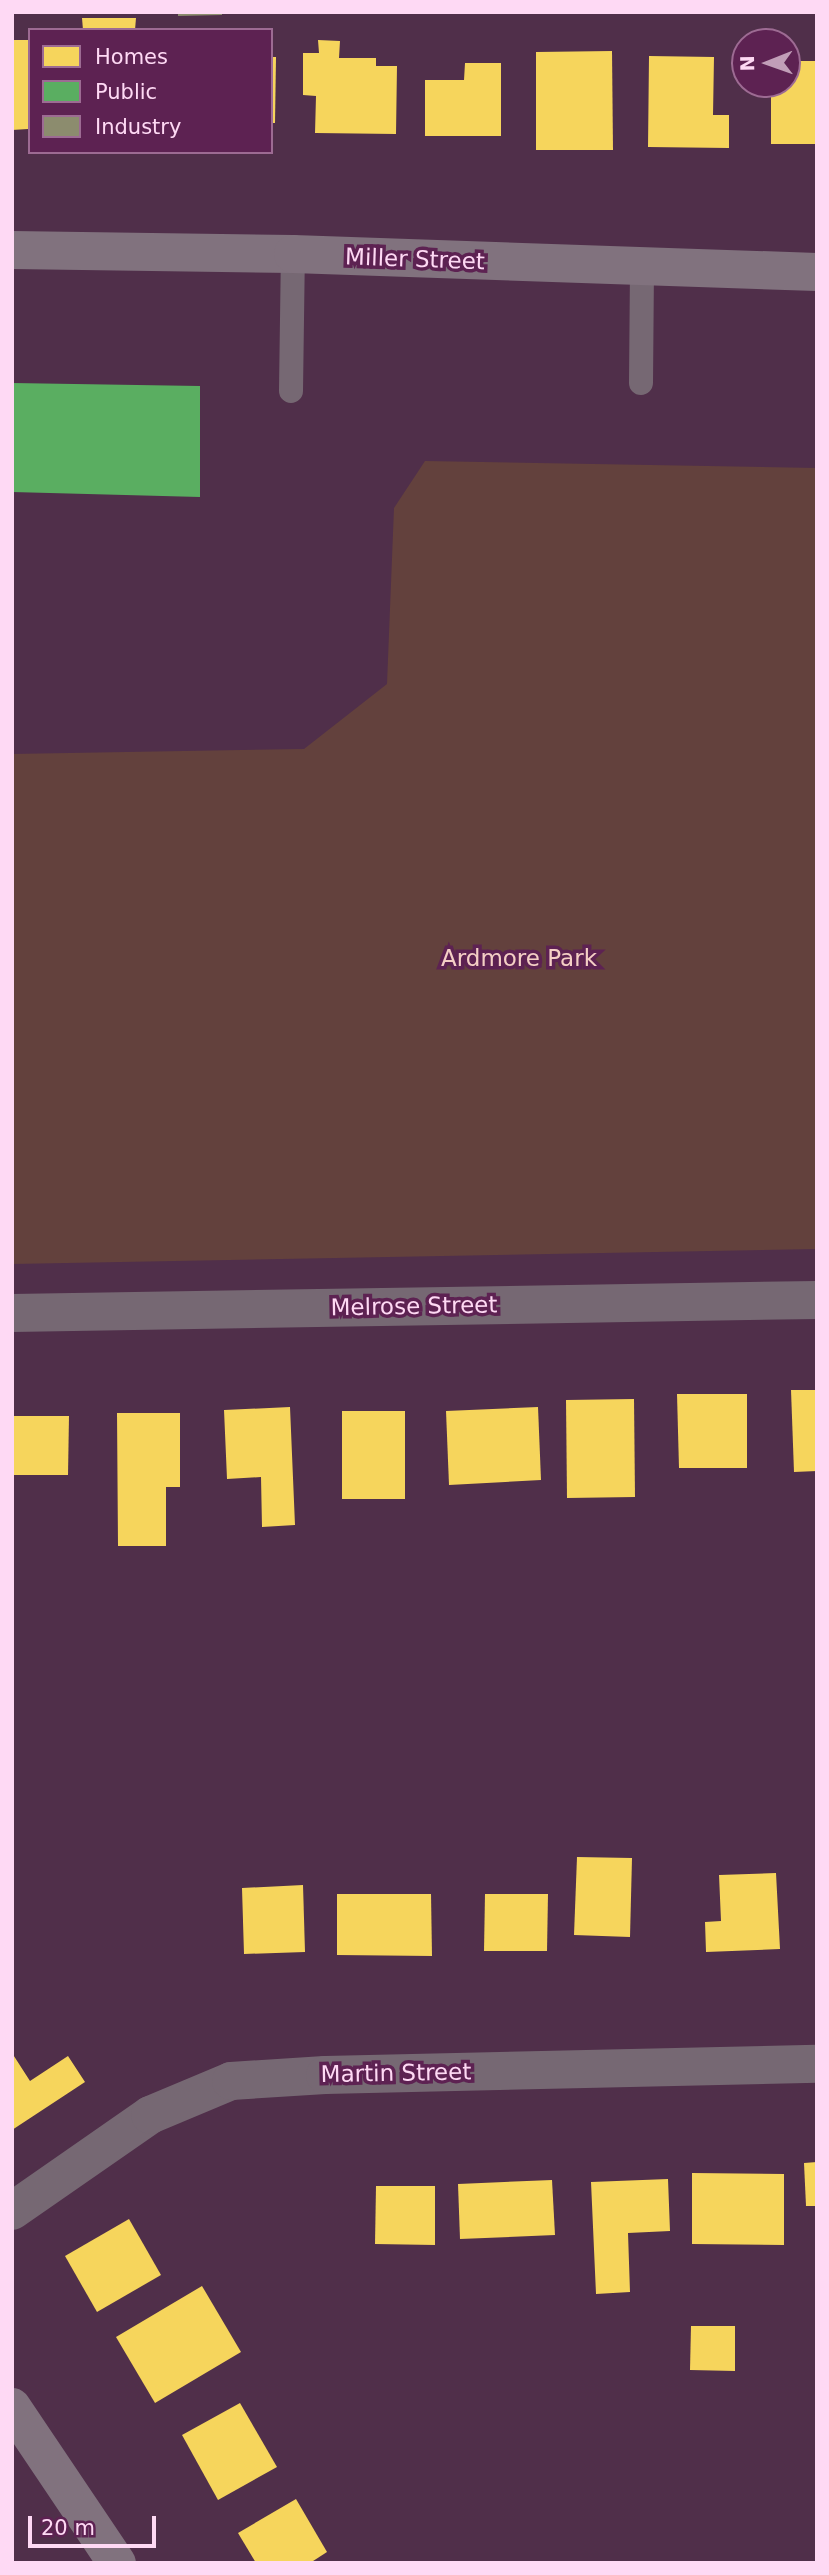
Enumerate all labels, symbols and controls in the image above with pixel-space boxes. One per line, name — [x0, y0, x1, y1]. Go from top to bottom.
legend — [28, 28, 273, 154]
north arrow — [731, 28, 801, 98]
text: Homes — [95, 45, 168, 69]
text: N — [736, 55, 758, 71]
text: Public — [95, 80, 157, 104]
text: Industry — [95, 115, 181, 139]
street label: Miller Street — [345, 243, 485, 275]
park label: Ardmore Park — [441, 944, 597, 972]
street label: Melrose Street — [330, 1291, 498, 1321]
street label: Martin Street — [320, 2058, 472, 2088]
scale bar — [32, 2502, 159, 2546]
text: 20 m — [41, 2516, 95, 2540]

